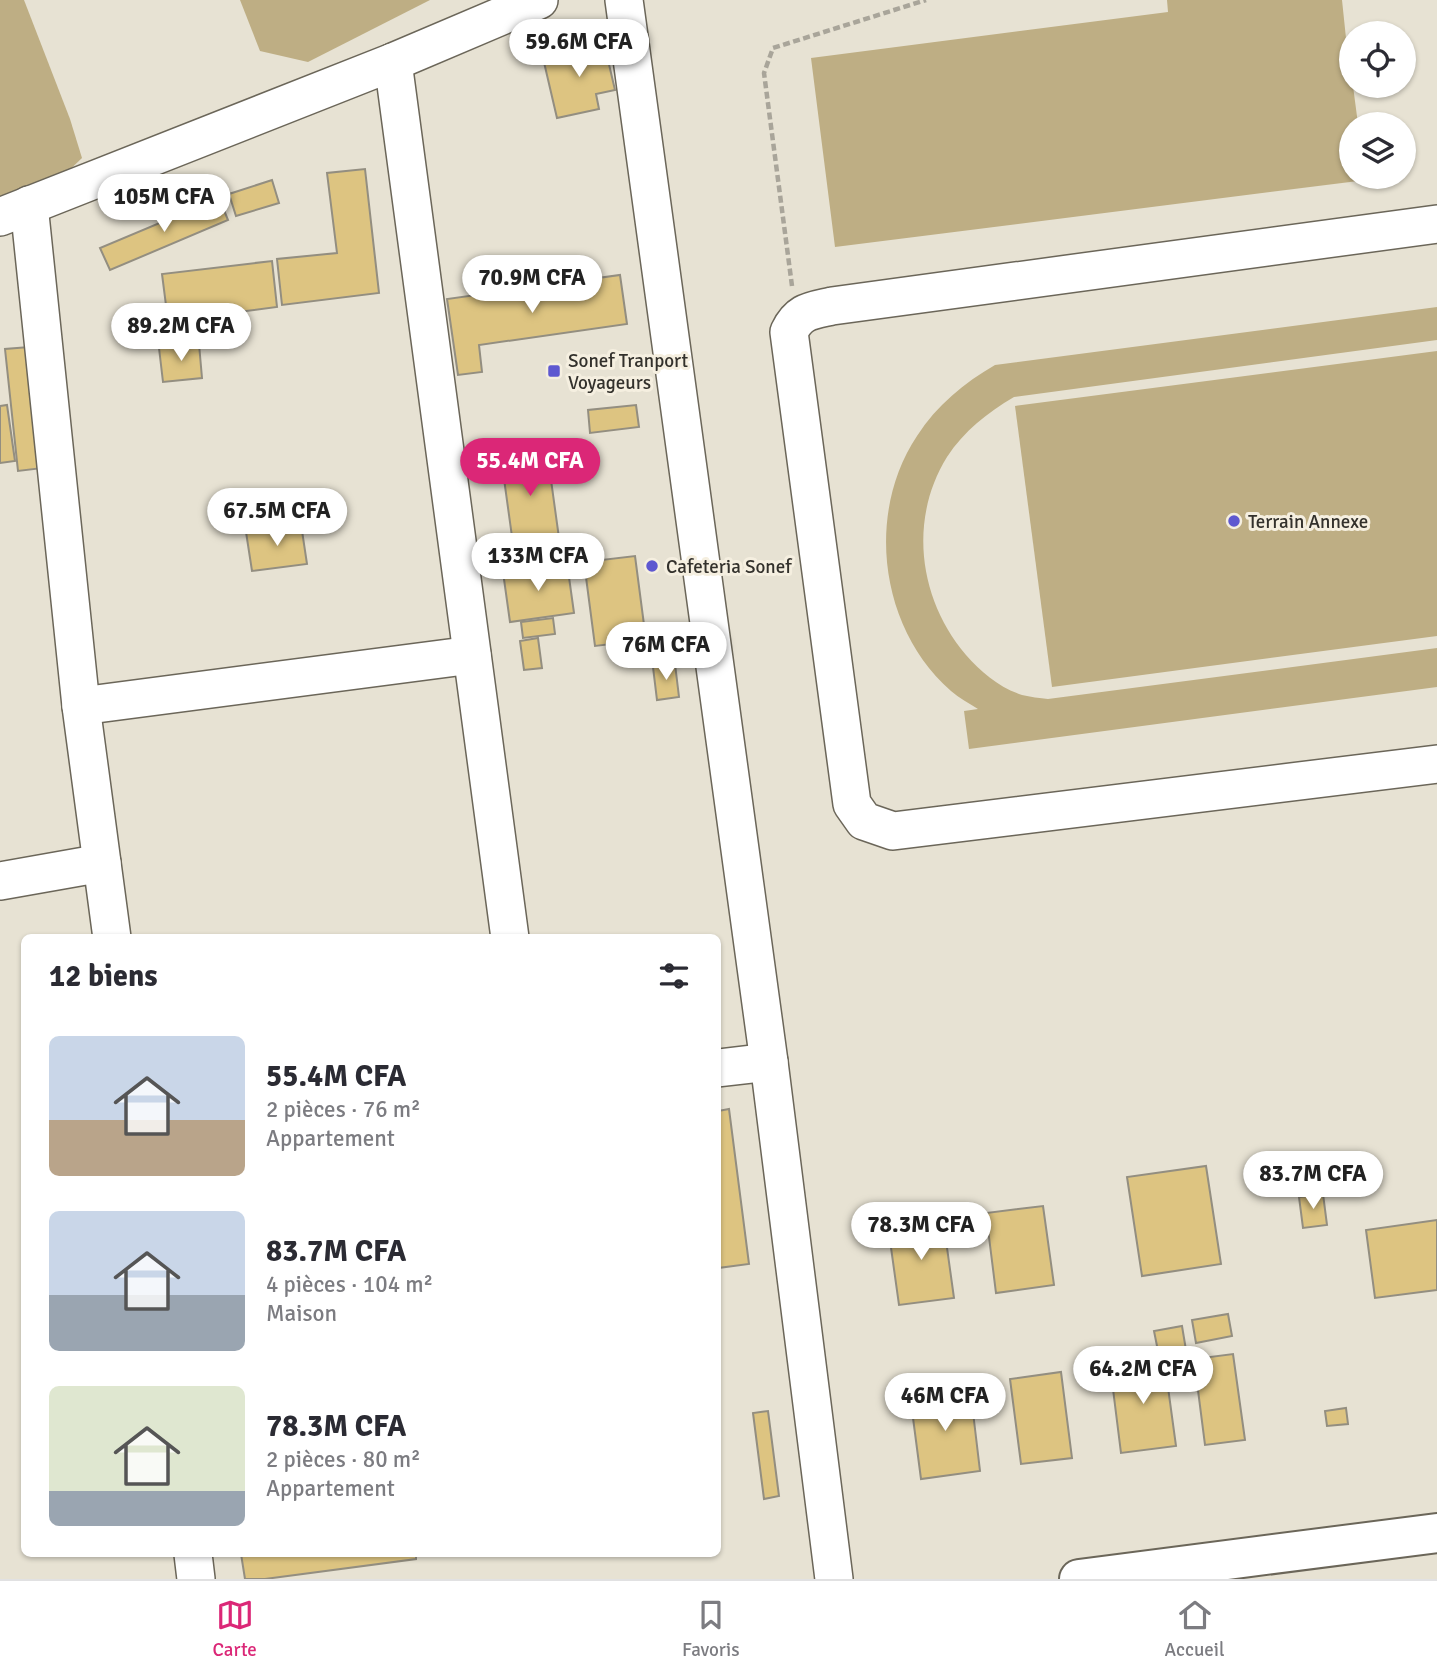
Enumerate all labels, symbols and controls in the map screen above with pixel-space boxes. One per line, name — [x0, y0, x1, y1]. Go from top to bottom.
pin: 59.6M CFA — [499, 20, 659, 79]
map controls — [1339, 21, 1416, 189]
button: locate — [1339, 21, 1416, 98]
text: 59.6M CFA — [525, 27, 633, 56]
button: layers — [1339, 112, 1416, 189]
pin: 105M CFA — [92, 174, 236, 234]
text: 105M CFA — [114, 182, 215, 211]
pin: 70.9M CFA — [452, 256, 612, 315]
text: 70.9M CFA — [478, 263, 586, 292]
pin: 89.2M CFA — [101, 304, 261, 363]
text: 89.2M CFA — [127, 311, 235, 340]
place label: Sonef Tranport Voyageurs — [568, 349, 688, 395]
marker: Sonef Tranport Voyageurs — [546, 363, 562, 379]
pin: 55.4M CFA — [450, 438, 610, 498]
text: 55.4M CFA — [476, 446, 584, 475]
pin: 67.5M CFA — [197, 489, 357, 548]
text: 67.5M CFA — [223, 496, 331, 525]
place label: Terrain Annexe — [1248, 510, 1368, 534]
marker: Terrain Annexe — [1226, 513, 1242, 529]
pin: 133M CFA — [466, 534, 610, 593]
text: 133M CFA — [488, 541, 589, 570]
place label: Cafeteria Sonef — [666, 555, 793, 579]
marker: Cafeteria Sonef — [644, 558, 660, 574]
pin: 76M CFA — [601, 622, 731, 682]
text: 76M CFA — [622, 630, 710, 659]
icon: filters — [655, 957, 693, 995]
text: 12 biens — [49, 958, 158, 995]
text: 55.4M CFA — [266, 1058, 406, 1095]
icon: home — [105, 1064, 189, 1148]
text: 2 pièces · 76 m² — [266, 1095, 421, 1124]
text: Appartement — [266, 1124, 395, 1153]
pin: 83.7M CFA — [1233, 1152, 1393, 1211]
text: 83.7M CFA — [1259, 1159, 1367, 1188]
pin: 78.3M CFA — [841, 1202, 1001, 1262]
text: 78.3M CFA — [867, 1210, 975, 1239]
text: 83.7M CFA — [266, 1233, 406, 1270]
icon: home — [105, 1239, 189, 1323]
text: 4 pièces · 104 m² — [266, 1270, 433, 1299]
text: Maison — [266, 1299, 337, 1328]
pin: 64.2M CFA — [1063, 1346, 1223, 1406]
text: 64.2M CFA — [1089, 1354, 1197, 1383]
pin: 46M CFA — [880, 1374, 1010, 1433]
text: 46M CFA — [901, 1381, 989, 1410]
text: 78.3M CFA — [266, 1408, 406, 1445]
icon: home — [105, 1414, 189, 1498]
text: 2 pièces · 80 m² — [266, 1445, 421, 1474]
text: Appartement — [266, 1474, 395, 1503]
tab: Carte — [213, 1596, 257, 1662]
tab: Favoris — [682, 1596, 740, 1662]
tab: Accueil — [1165, 1596, 1224, 1662]

